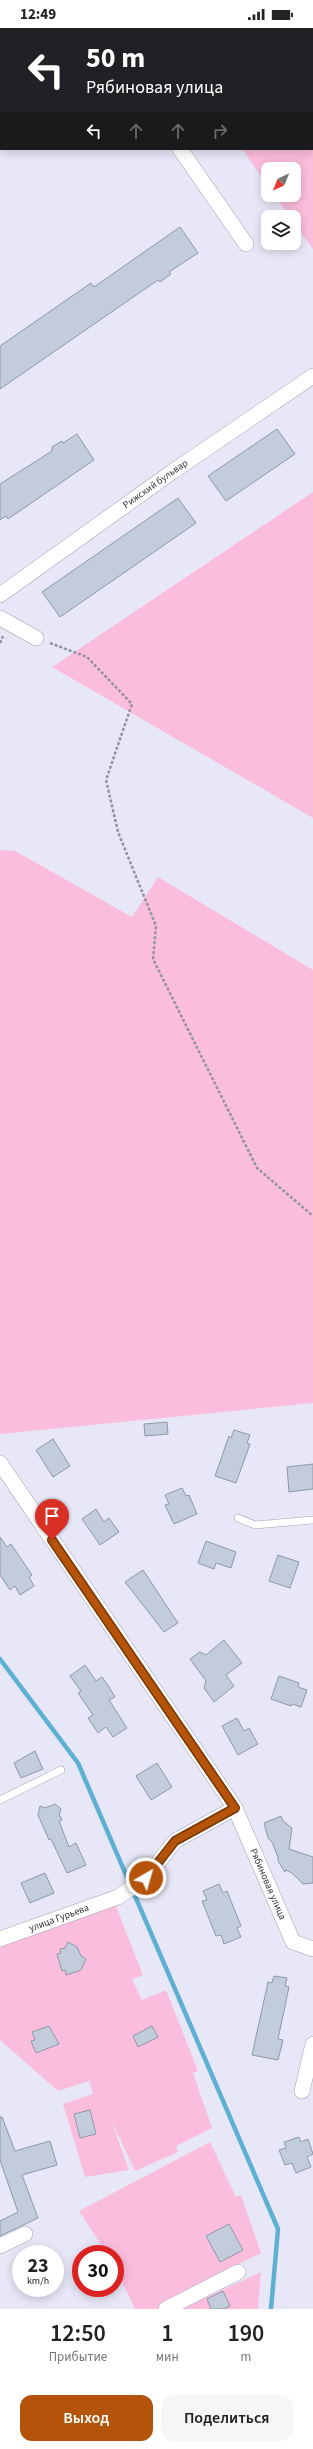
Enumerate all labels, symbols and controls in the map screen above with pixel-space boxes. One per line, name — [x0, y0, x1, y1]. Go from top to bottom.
text: 12:49 — [20, 4, 56, 25]
text: 50 m — [86, 38, 145, 78]
icon: left — [20, 44, 72, 96]
text: Рябиновая улица — [86, 75, 223, 100]
icon: left — [83, 120, 105, 142]
icon: ahead — [125, 120, 147, 142]
icon: ahead — [167, 120, 189, 142]
icon: right — [209, 120, 231, 142]
north arrow — [261, 162, 301, 202]
map controls — [261, 162, 301, 250]
button: layers — [261, 210, 301, 250]
street label: Рижский бульвар — [120, 456, 191, 512]
pin — [35, 1499, 69, 1540]
icon: arrive — [41, 1505, 63, 1527]
street label: Рябиновая улица — [246, 1846, 290, 1922]
position arrow — [125, 1857, 167, 1899]
street label: улица Гурьева — [27, 1901, 91, 1935]
speed limit sign: 30 — [72, 2245, 124, 2297]
text: 23 — [27, 2252, 49, 2280]
text: km/h — [27, 2274, 49, 2288]
text: 12:50 — [50, 2316, 106, 2351]
text: 1 — [161, 2316, 173, 2351]
text: 190 — [227, 2316, 264, 2351]
text: Прибытие — [49, 2348, 107, 2366]
text: мин — [156, 2348, 179, 2366]
text: m — [240, 2348, 251, 2366]
button: Выход — [20, 2395, 153, 2441]
button: Поделиться — [161, 2395, 293, 2441]

